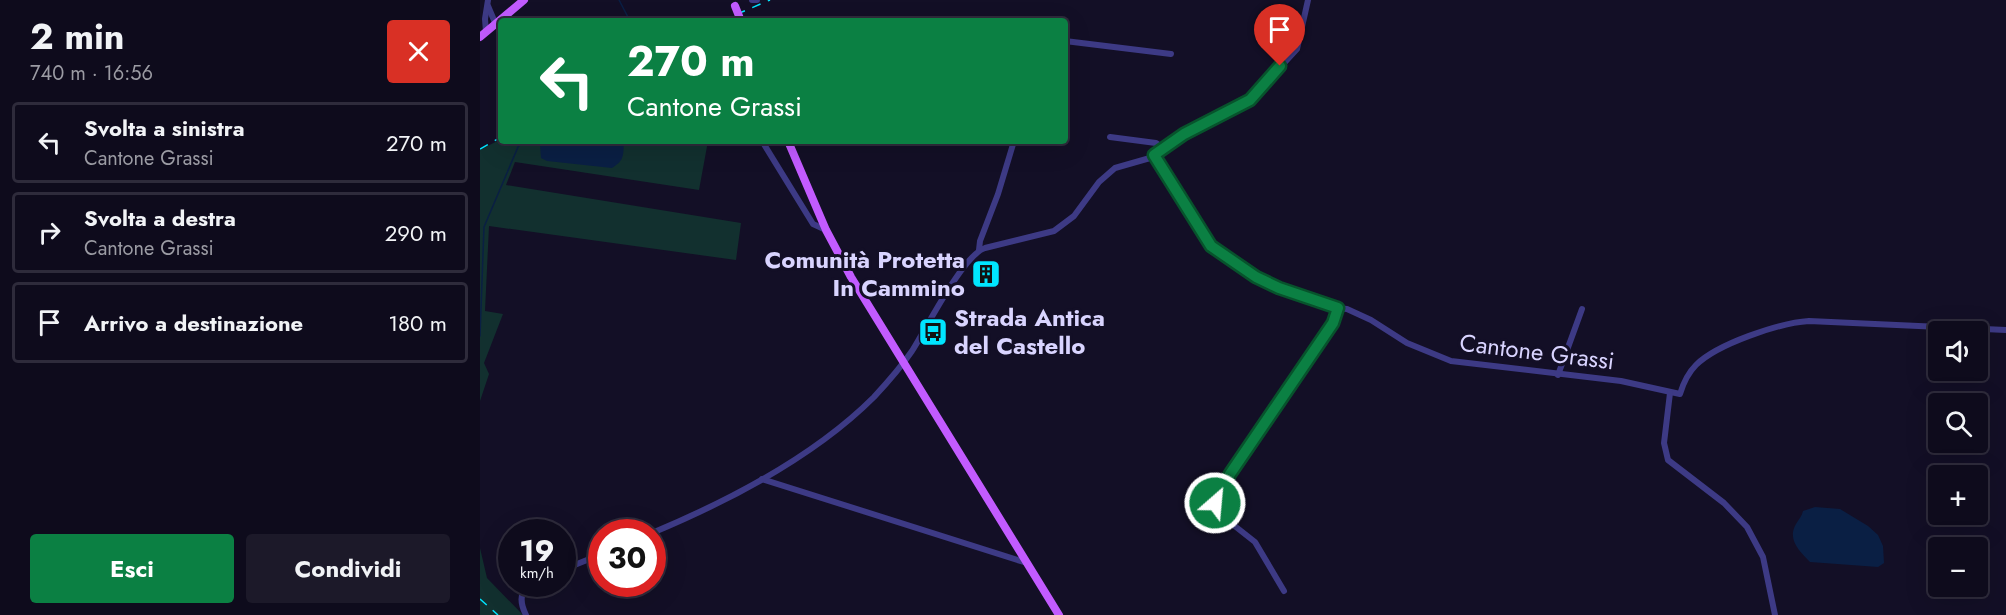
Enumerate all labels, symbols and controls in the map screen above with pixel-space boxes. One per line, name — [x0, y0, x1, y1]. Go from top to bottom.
pin — [1254, 4, 1305, 66]
text: 2 min — [30, 10, 125, 62]
icon: arrive — [1263, 13, 1296, 46]
button: close — [387, 20, 450, 83]
text: 270 m — [627, 31, 755, 92]
icon: left — [528, 42, 606, 120]
text: 740 m · 16:56 — [30, 59, 153, 88]
text: Cantone Grassi — [627, 87, 802, 126]
text: Svolta a sinistra — [84, 112, 245, 144]
icon: left — [33, 126, 66, 159]
text: 270 m — [386, 127, 447, 159]
text: Cantone Grassi — [84, 144, 214, 173]
text: Svolta a destra — [84, 202, 236, 234]
icon: right — [33, 216, 66, 249]
text: 290 m — [385, 217, 447, 249]
text: Cantone Grassi — [84, 234, 214, 263]
place label: Comunità Protetta In Cammino — [765, 242, 965, 305]
building icon: Comunità Protetta In Cammino — [970, 258, 1002, 290]
place label: Strada Antica del Castello — [954, 300, 1105, 363]
icon: arrive — [33, 306, 66, 339]
text: Arrivo a destinazione — [84, 307, 303, 339]
text: 180 m — [388, 307, 447, 339]
bus stop icon: Strada Antica del Castello — [917, 316, 949, 348]
map controls — [1928, 321, 1988, 597]
button: sound — [1928, 321, 1988, 381]
street label: Cantone Grassi — [1458, 325, 1616, 378]
button: search — [1928, 393, 1988, 453]
button: + — [1928, 465, 1988, 525]
position arrow — [1183, 471, 1247, 535]
speed limit sign: 30 — [588, 519, 666, 597]
text: 19 — [519, 529, 555, 572]
button: Esci — [30, 534, 234, 603]
button: Condividi — [246, 534, 450, 603]
button: − — [1928, 537, 1988, 597]
text: km/h — [520, 562, 554, 584]

